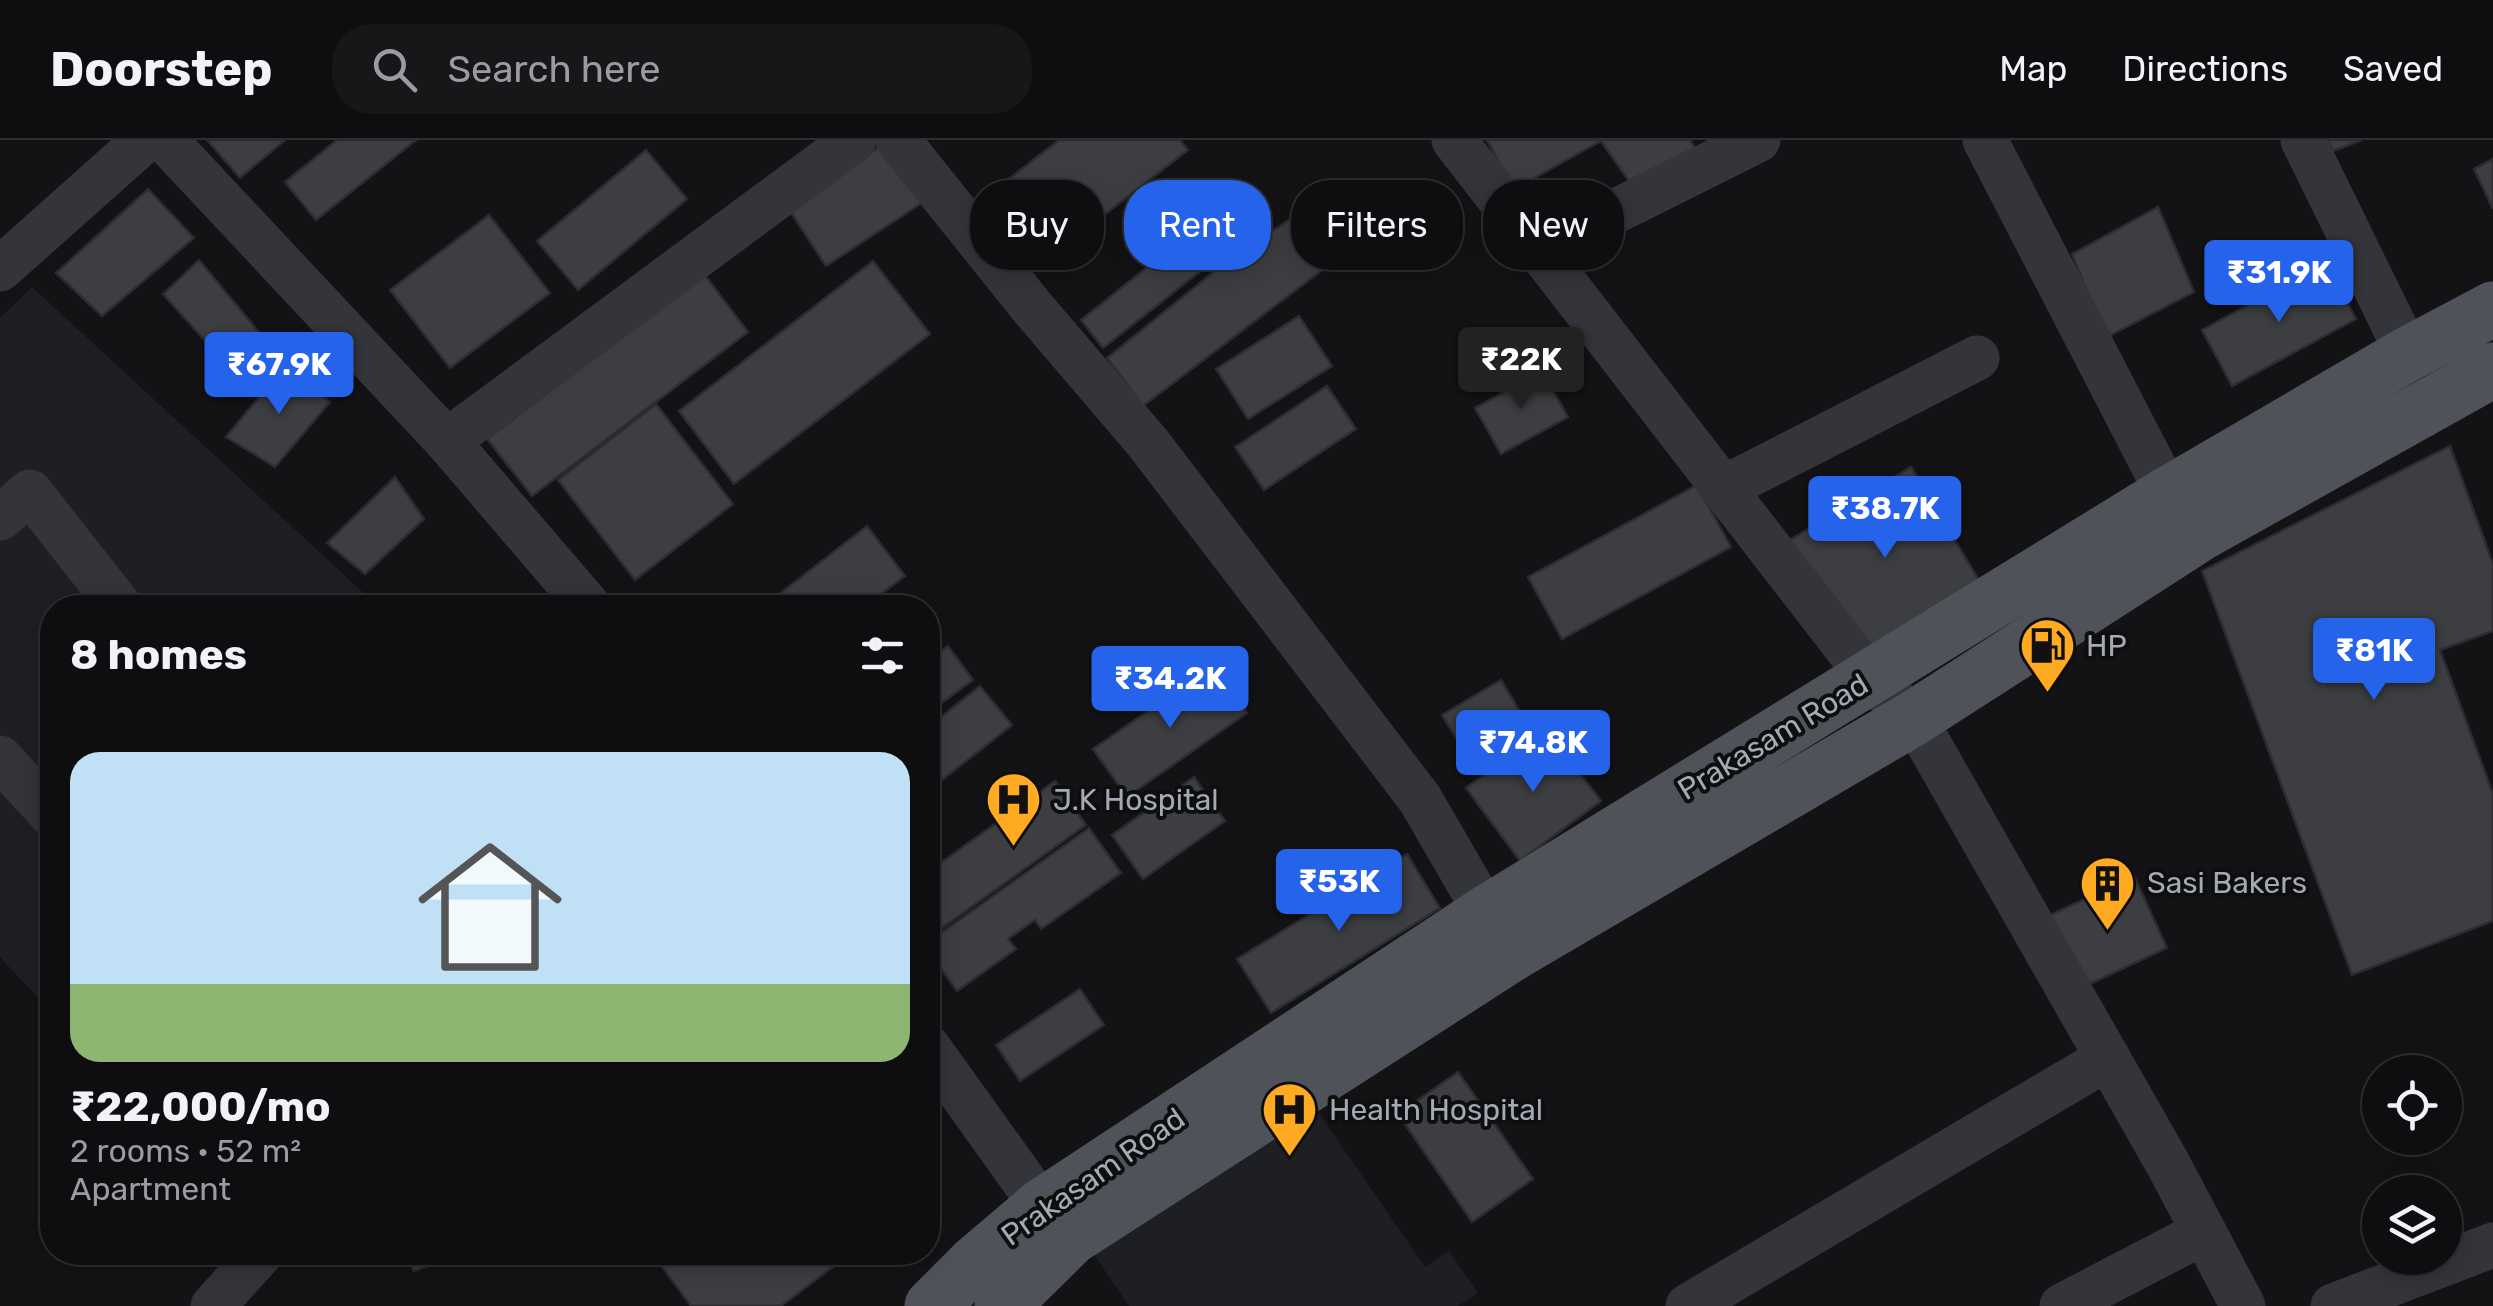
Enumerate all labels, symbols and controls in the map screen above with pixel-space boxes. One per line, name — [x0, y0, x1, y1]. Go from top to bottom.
search box — [332, 24, 1032, 114]
text: Doorstep — [50, 41, 272, 98]
icon: search — [367, 42, 422, 97]
text: Search here — [447, 46, 661, 92]
text: Map — [1999, 48, 2067, 90]
text: Directions — [2122, 48, 2288, 90]
text: Saved — [2343, 48, 2443, 90]
chip: Buy — [970, 180, 1104, 270]
chip: Rent — [1124, 180, 1271, 270]
chip: Filters — [1291, 180, 1463, 270]
chip: New — [1483, 180, 1624, 270]
pin: ₹31.9K — [2198, 240, 2360, 325]
text: ₹31.9K — [2226, 253, 2332, 291]
pin: ₹22K — [1462, 327, 1580, 412]
pin: ₹67.9K — [198, 332, 360, 417]
text: ₹22K — [1480, 340, 1562, 378]
text: ₹67.9K — [227, 345, 332, 383]
pin: ₹38.7K — [1804, 476, 1966, 561]
text: ₹38.7K — [1830, 489, 1940, 527]
fuel station icon: HP — [2017, 616, 2077, 695]
pin: ₹81K — [2315, 618, 2433, 703]
icon: filters — [855, 628, 910, 683]
place label: HP — [2086, 628, 2127, 664]
text: 8 homes — [70, 630, 247, 680]
text: ₹81K — [2335, 631, 2413, 669]
pin: ₹34.2K — [1089, 646, 1251, 731]
text: ₹34.2K — [1113, 659, 1227, 697]
street label: Prakasam Road — [1671, 666, 1875, 808]
pin: ₹74.8K — [1452, 710, 1614, 795]
text: ₹74.8K — [1478, 723, 1588, 761]
hospital icon: J.K Hospital — [984, 770, 1044, 849]
place label: J.K Hospital — [1053, 782, 1219, 818]
icon: home — [400, 817, 580, 997]
pin: ₹53K — [1280, 849, 1398, 934]
building icon: Sasi Bakers — [2078, 853, 2138, 932]
text: ₹53K — [1298, 862, 1380, 900]
place label: Sasi Bakers — [2147, 865, 2307, 901]
map controls — [2362, 1055, 2462, 1275]
button: locate — [2362, 1055, 2462, 1155]
hospital icon: Health Hospital — [1260, 1080, 1320, 1159]
text: ₹22,000/mo — [70, 1082, 331, 1132]
place label: Health Hospital — [1329, 1092, 1543, 1128]
street label: Prakasam Road — [994, 1100, 1192, 1254]
text: 2 rooms · 52 m² — [70, 1132, 301, 1170]
text: Apartment — [70, 1170, 231, 1208]
button: layers — [2362, 1175, 2462, 1275]

